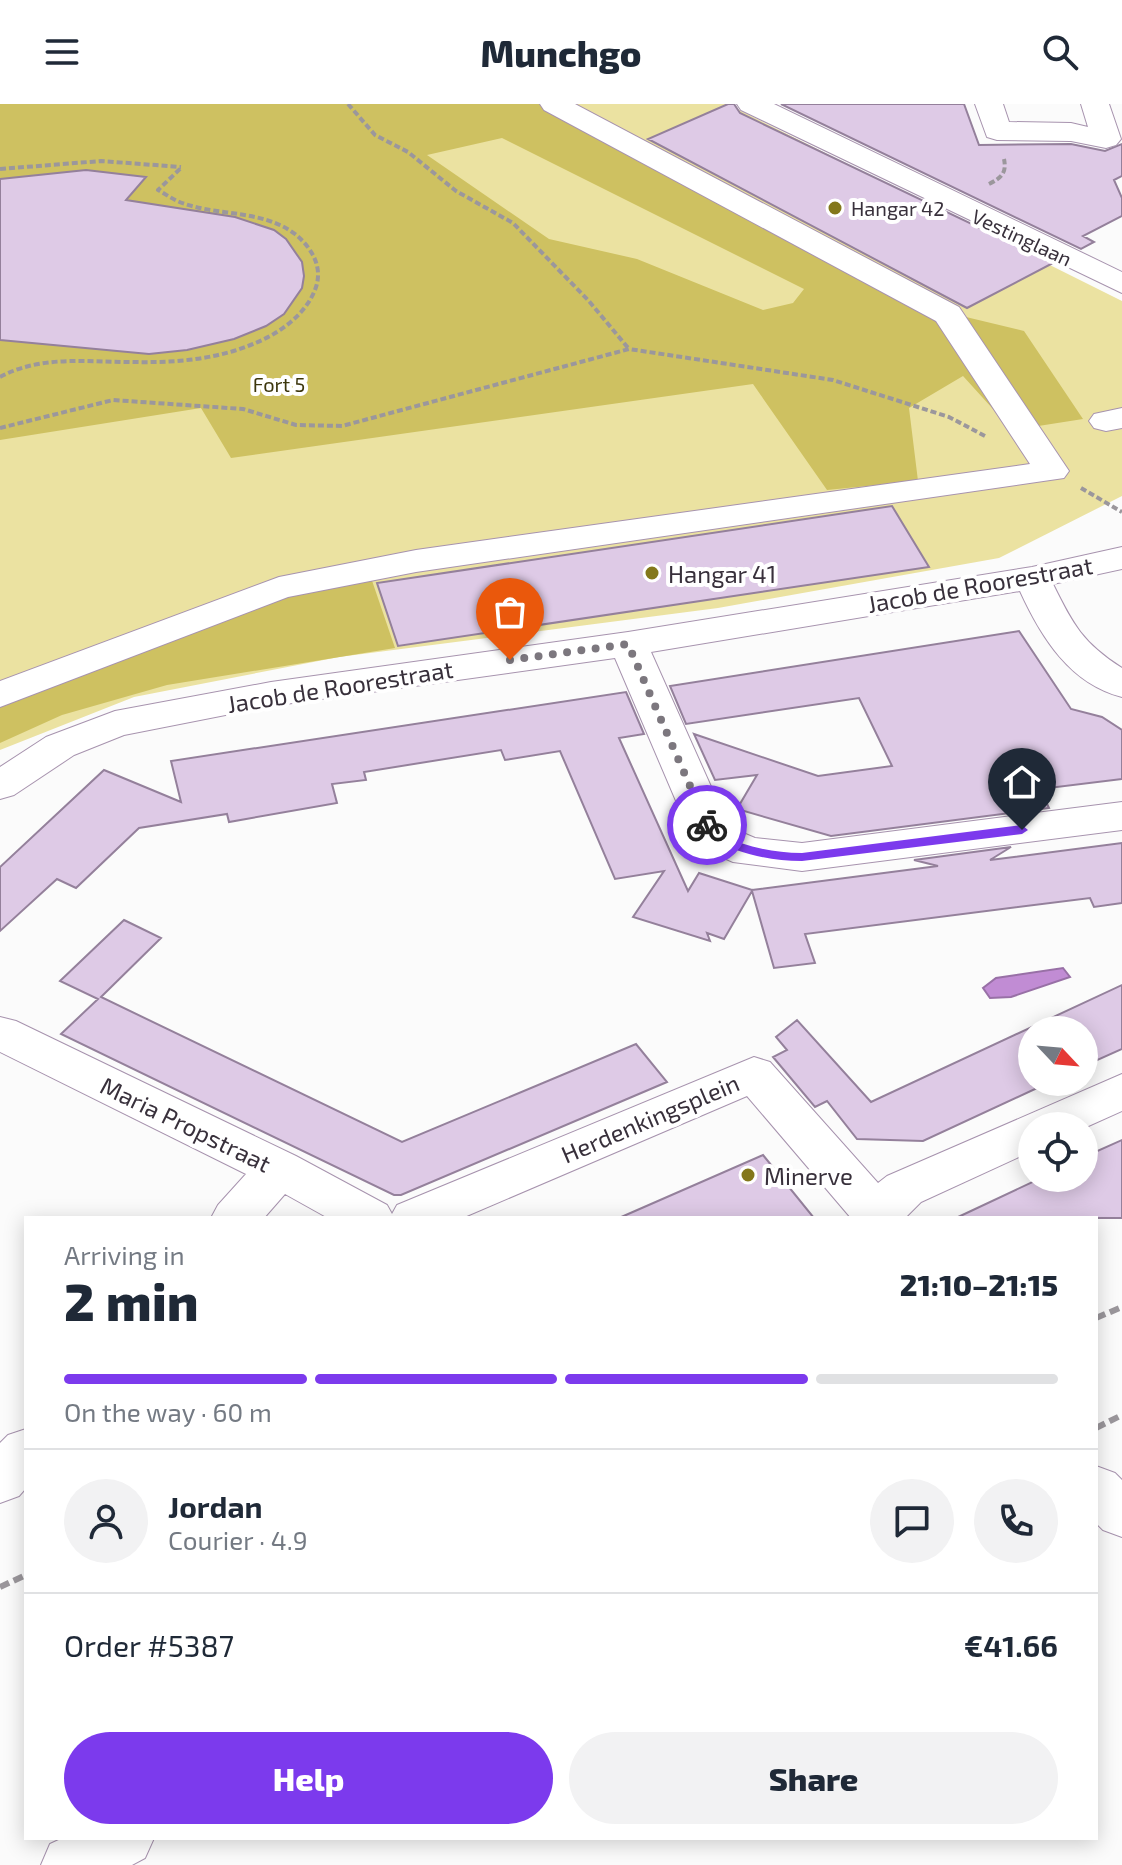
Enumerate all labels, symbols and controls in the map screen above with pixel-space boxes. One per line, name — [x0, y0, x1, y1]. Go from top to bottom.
icon: menu — [40, 30, 84, 74]
icon: search — [1038, 30, 1082, 74]
text: Munchgo — [481, 31, 641, 74]
place label: Hangar 42 — [851, 196, 945, 220]
marker: Hangar 42 — [826, 199, 844, 217]
street label: Vestinglaan — [968, 203, 1076, 271]
park label: Fort 5 — [253, 372, 305, 396]
street label: Jacob de Roorestraat — [865, 550, 1095, 618]
place label: Hangar 41 — [668, 559, 776, 588]
marker: Hangar 41 — [643, 564, 661, 582]
pin — [476, 578, 544, 660]
icon: bag — [488, 590, 532, 634]
street label: Jacob de Roorestraat — [225, 654, 455, 718]
pin — [988, 748, 1056, 830]
icon: home — [1000, 760, 1044, 804]
courier — [667, 785, 747, 865]
icon: bike — [685, 803, 729, 847]
north arrow — [1018, 1016, 1098, 1096]
map controls — [1018, 1016, 1098, 1192]
street label: Herdenkingsplein — [557, 1067, 743, 1169]
street label: Maria Propstraat — [96, 1070, 276, 1178]
button: locate — [1018, 1112, 1098, 1192]
place label: Minerve — [764, 1161, 853, 1190]
marker: Minerve — [739, 1166, 757, 1184]
text: Arriving in — [64, 1239, 185, 1270]
text: 21:10–21:15 — [900, 1266, 1058, 1302]
text: 2 min — [64, 1269, 199, 1331]
text: On the way · 60 m — [64, 1396, 272, 1427]
button: person — [64, 1479, 148, 1563]
button: chat — [870, 1479, 954, 1563]
button: phone — [974, 1479, 1058, 1563]
text: Jordan — [168, 1488, 263, 1524]
text: Courier · 4.9 — [168, 1524, 308, 1555]
text: Order #5387 — [64, 1627, 234, 1663]
text: €41.66 — [964, 1627, 1058, 1663]
button: Help — [64, 1732, 553, 1824]
button: Share — [569, 1732, 1058, 1824]

